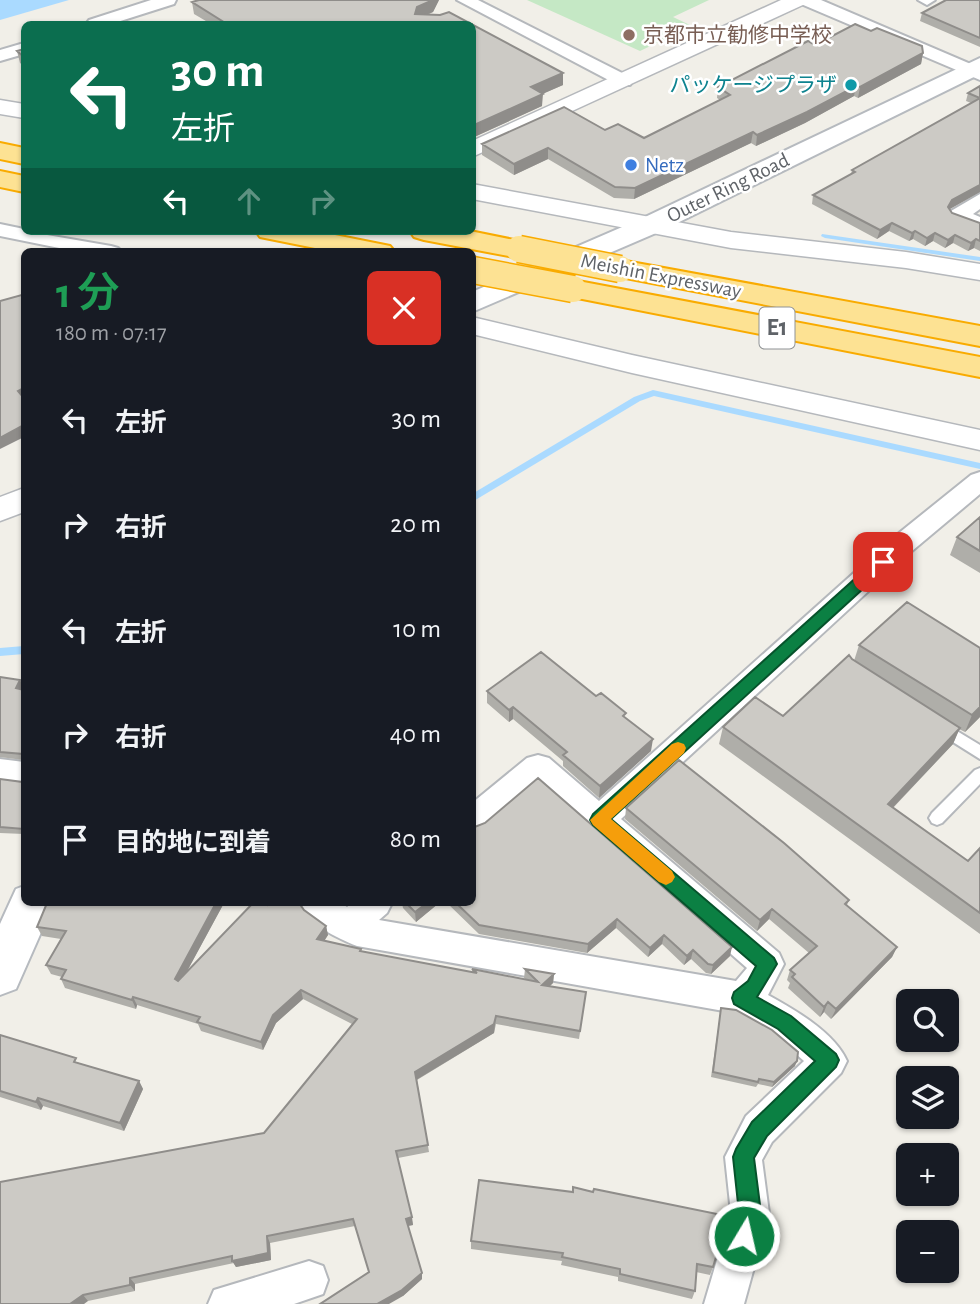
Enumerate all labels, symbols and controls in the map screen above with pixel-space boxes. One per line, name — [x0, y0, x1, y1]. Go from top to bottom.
place label: 京都市立勧修中学校 — [643, 24, 832, 46]
marker: 京都市立勧修中学校 — [621, 27, 637, 43]
text: 30 m — [171, 47, 265, 96]
icon: left — [56, 49, 147, 140]
place label: パッケージプラザ — [669, 74, 837, 96]
marker: パッケージプラザ — [843, 77, 859, 93]
text: 左折 — [171, 113, 235, 145]
street label: Outer Ring Road — [663, 149, 793, 227]
place label: Netz — [645, 155, 684, 176]
marker: Netz — [623, 157, 639, 173]
icon: left — [157, 182, 195, 220]
icon: ahead — [230, 182, 268, 220]
icon: right — [303, 182, 341, 220]
street label: Meishin Expressway — [579, 250, 743, 302]
button: close — [367, 271, 441, 345]
text: 1 分 — [56, 273, 119, 315]
road number: E1 — [760, 307, 794, 348]
text: 180 m · 07:17 — [56, 322, 167, 345]
icon: left — [56, 401, 94, 439]
text: 30 m — [391, 406, 441, 432]
text: 左折 — [115, 410, 167, 436]
icon: right — [56, 506, 94, 544]
text: 20 m — [390, 511, 441, 537]
text: 右折 — [115, 515, 167, 541]
pin — [853, 532, 913, 592]
icon: arrive — [864, 543, 902, 581]
icon: left — [56, 611, 94, 649]
text: 10 m — [393, 616, 441, 642]
text: 左折 — [115, 620, 167, 646]
icon: right — [56, 716, 94, 754]
text: 40 m — [390, 721, 441, 747]
text: 右折 — [115, 725, 167, 751]
icon: arrive — [56, 821, 94, 859]
text: 80 m — [390, 826, 441, 852]
text: 目的地に到着 — [115, 830, 271, 856]
map controls — [896, 989, 959, 1283]
button: search — [896, 989, 959, 1052]
button: layers — [896, 1066, 959, 1129]
button: + — [896, 1143, 959, 1206]
position arrow — [707, 1199, 781, 1273]
button: − — [896, 1220, 959, 1283]

